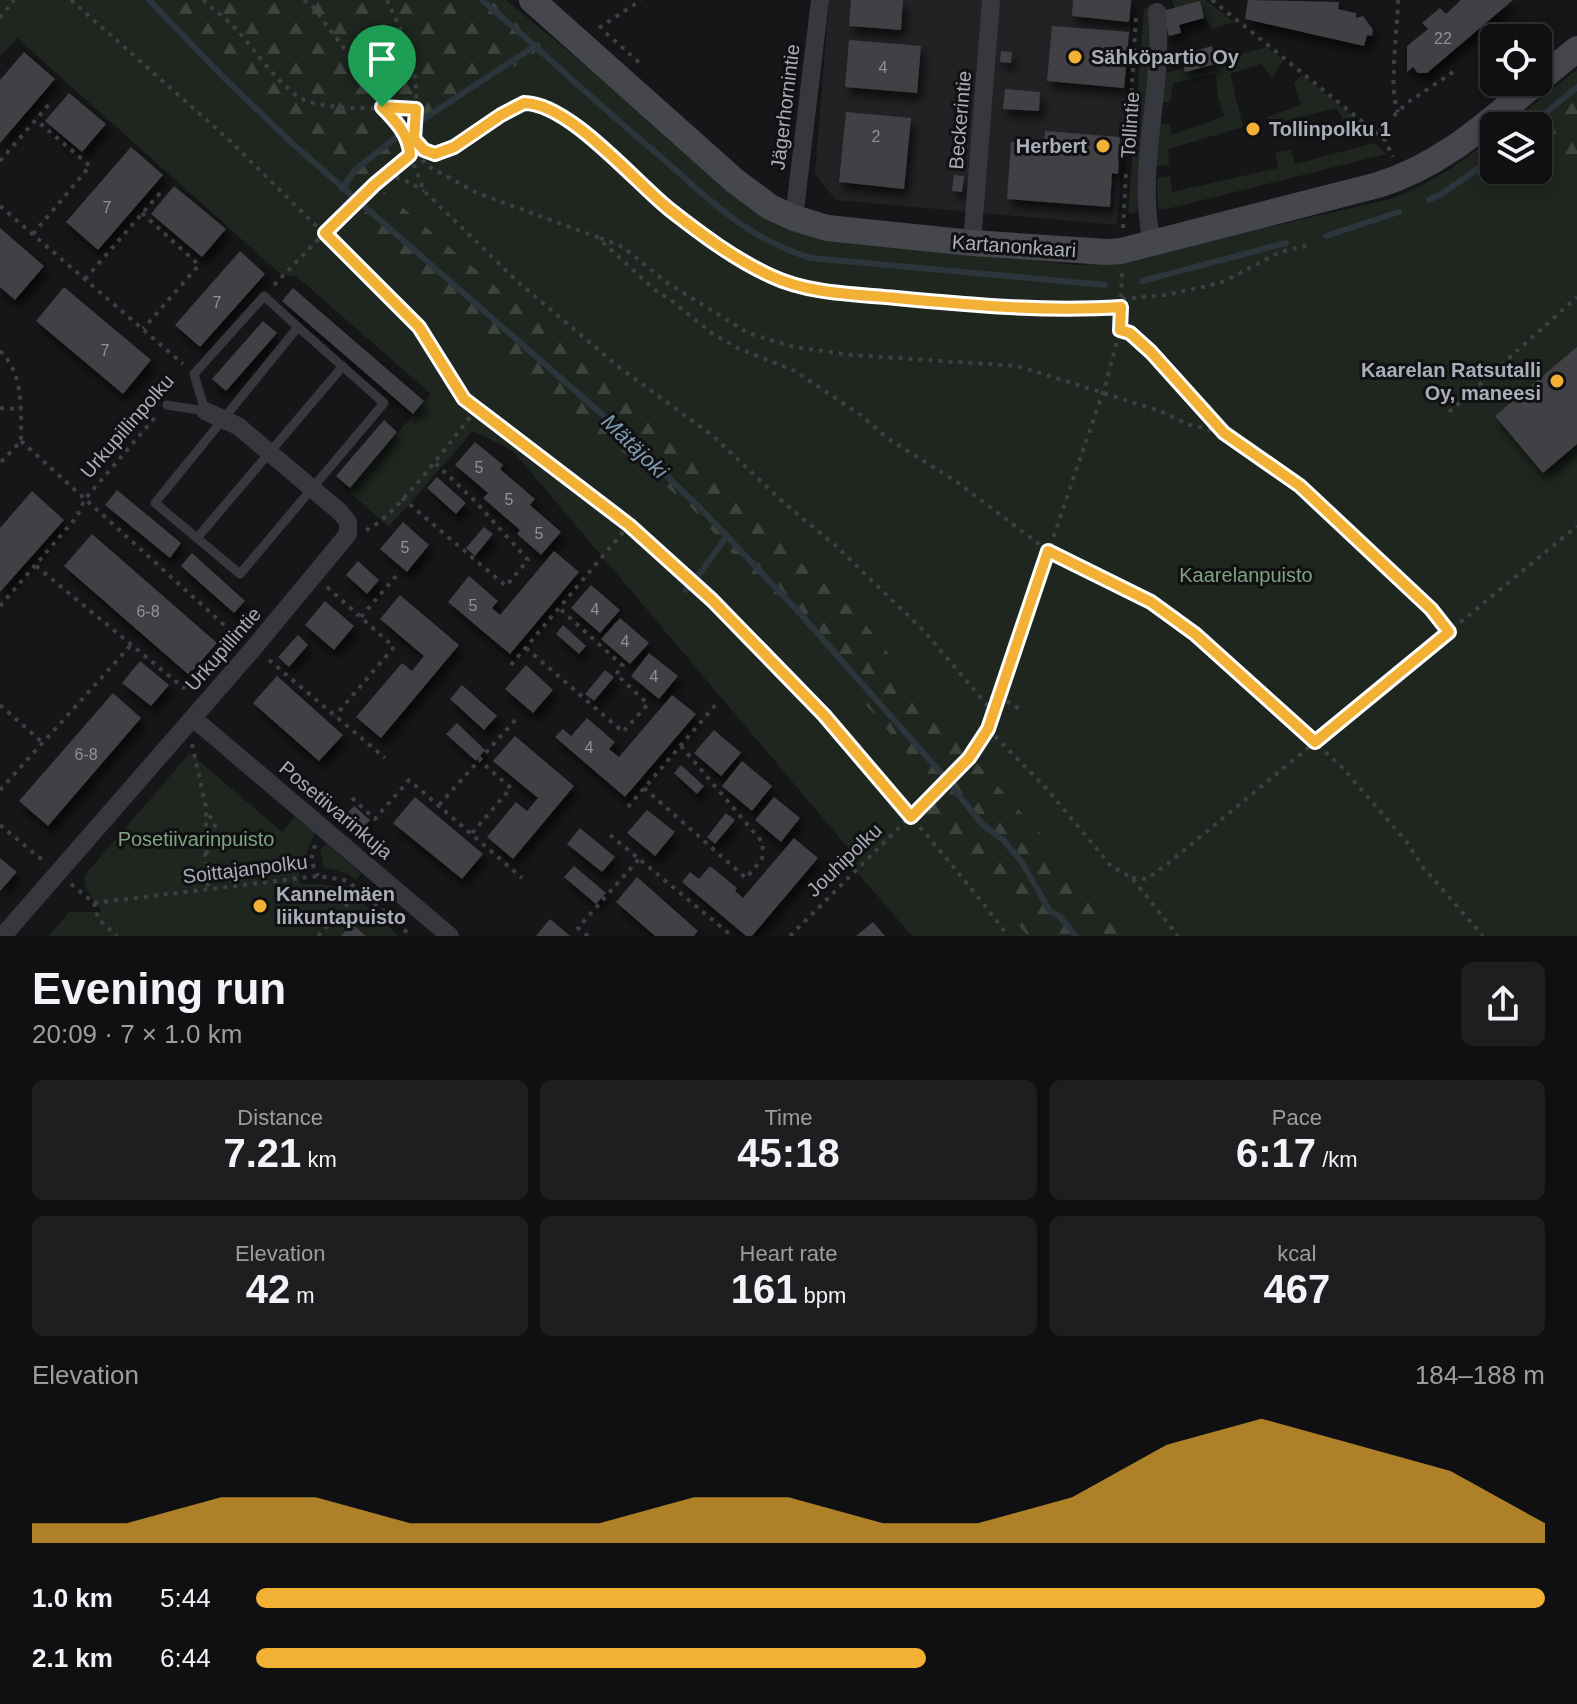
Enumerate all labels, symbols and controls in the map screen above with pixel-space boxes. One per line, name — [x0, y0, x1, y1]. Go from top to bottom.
map controls — [1480, 24, 1552, 184]
button: locate — [1480, 24, 1552, 96]
pin — [348, 25, 416, 107]
house number: 22 — [1434, 30, 1452, 47]
icon: arrive — [360, 37, 404, 81]
street label: Jägerhornintie — [766, 43, 804, 171]
place label: Sähköpartio Oy — [1091, 46, 1240, 68]
marker: Sähköpartio Oy — [1066, 48, 1084, 66]
house number: 4 — [879, 59, 888, 76]
street label: Beckerintie — [945, 70, 975, 170]
street label: Tollintie — [1117, 91, 1143, 159]
button: layers — [1480, 112, 1552, 184]
place label: Tollinpolku 1 — [1269, 118, 1391, 140]
marker: Tollinpolku 1 — [1244, 120, 1262, 138]
house number: 2 — [872, 128, 881, 145]
place label: Herbert — [1016, 135, 1087, 157]
marker: Herbert — [1094, 137, 1112, 155]
house number: 7 — [103, 199, 112, 216]
street label: Kartanonkaari — [951, 231, 1077, 261]
house number: 7 — [213, 294, 222, 311]
house number: 7 — [101, 342, 110, 359]
place label: Kaarelan Ratsutalli Oy, maneesi — [1361, 359, 1541, 404]
street label: Urkupillinpolku — [76, 370, 178, 482]
marker: Kaarelan Ratsutalli Oy, maneesi — [1548, 372, 1566, 390]
water label: Mätäjoki — [597, 409, 674, 485]
house number: 5 — [475, 459, 484, 476]
house number: 5 — [505, 491, 514, 508]
house number: 5 — [535, 525, 544, 542]
house number: 5 — [401, 539, 410, 556]
park label: Kaarelanpuisto — [1179, 564, 1313, 586]
house number: 5 — [469, 597, 478, 614]
house number: 4 — [591, 601, 600, 618]
house number: 6-8 — [136, 603, 160, 620]
street label: Urkupillintie — [181, 603, 265, 695]
house number: 4 — [621, 633, 630, 650]
house number: 4 — [650, 668, 659, 685]
house number: 4 — [585, 739, 594, 756]
house number: 6-8 — [74, 746, 98, 763]
street label: Posetiivarinkuja — [275, 757, 397, 864]
street label: Jouhipolku — [802, 819, 886, 901]
park label: Posetiivarinpuisto — [118, 828, 274, 850]
street label: Soittajanpolku — [181, 850, 309, 888]
place label: Kannelmäen liikuntapuisto — [276, 883, 406, 928]
marker: Kannelmäen liikuntapuisto — [251, 897, 269, 915]
button: share — [1461, 962, 1545, 1046]
text: Evening run — [32, 964, 286, 1013]
text: 20:09 · 7 × 1.0 km — [32, 1019, 242, 1049]
text: Distance — [237, 1105, 323, 1130]
text: Time — [764, 1105, 813, 1130]
text: Pace — [1272, 1105, 1322, 1130]
text: 7.21 — [224, 1131, 301, 1175]
text: 45:18 — [737, 1131, 840, 1175]
text: 6:17 — [1236, 1131, 1316, 1175]
text: km — [301, 1147, 337, 1172]
text: /km — [1316, 1147, 1358, 1172]
text: Elevation — [235, 1241, 325, 1266]
text: Heart rate — [740, 1241, 837, 1266]
text: kcal — [1277, 1241, 1316, 1266]
text: 42 — [246, 1267, 290, 1311]
text: 161 — [731, 1267, 797, 1311]
text: 467 — [1263, 1267, 1330, 1311]
text: m — [290, 1283, 315, 1308]
text: bpm — [797, 1283, 846, 1308]
text: Elevation — [32, 1360, 139, 1390]
text: 184–188 m — [1415, 1360, 1545, 1390]
text: 1.0 km — [32, 1583, 113, 1613]
text: 5:44 — [160, 1583, 211, 1613]
text: 2.1 km — [32, 1643, 113, 1673]
text: 6:44 — [160, 1643, 211, 1673]

